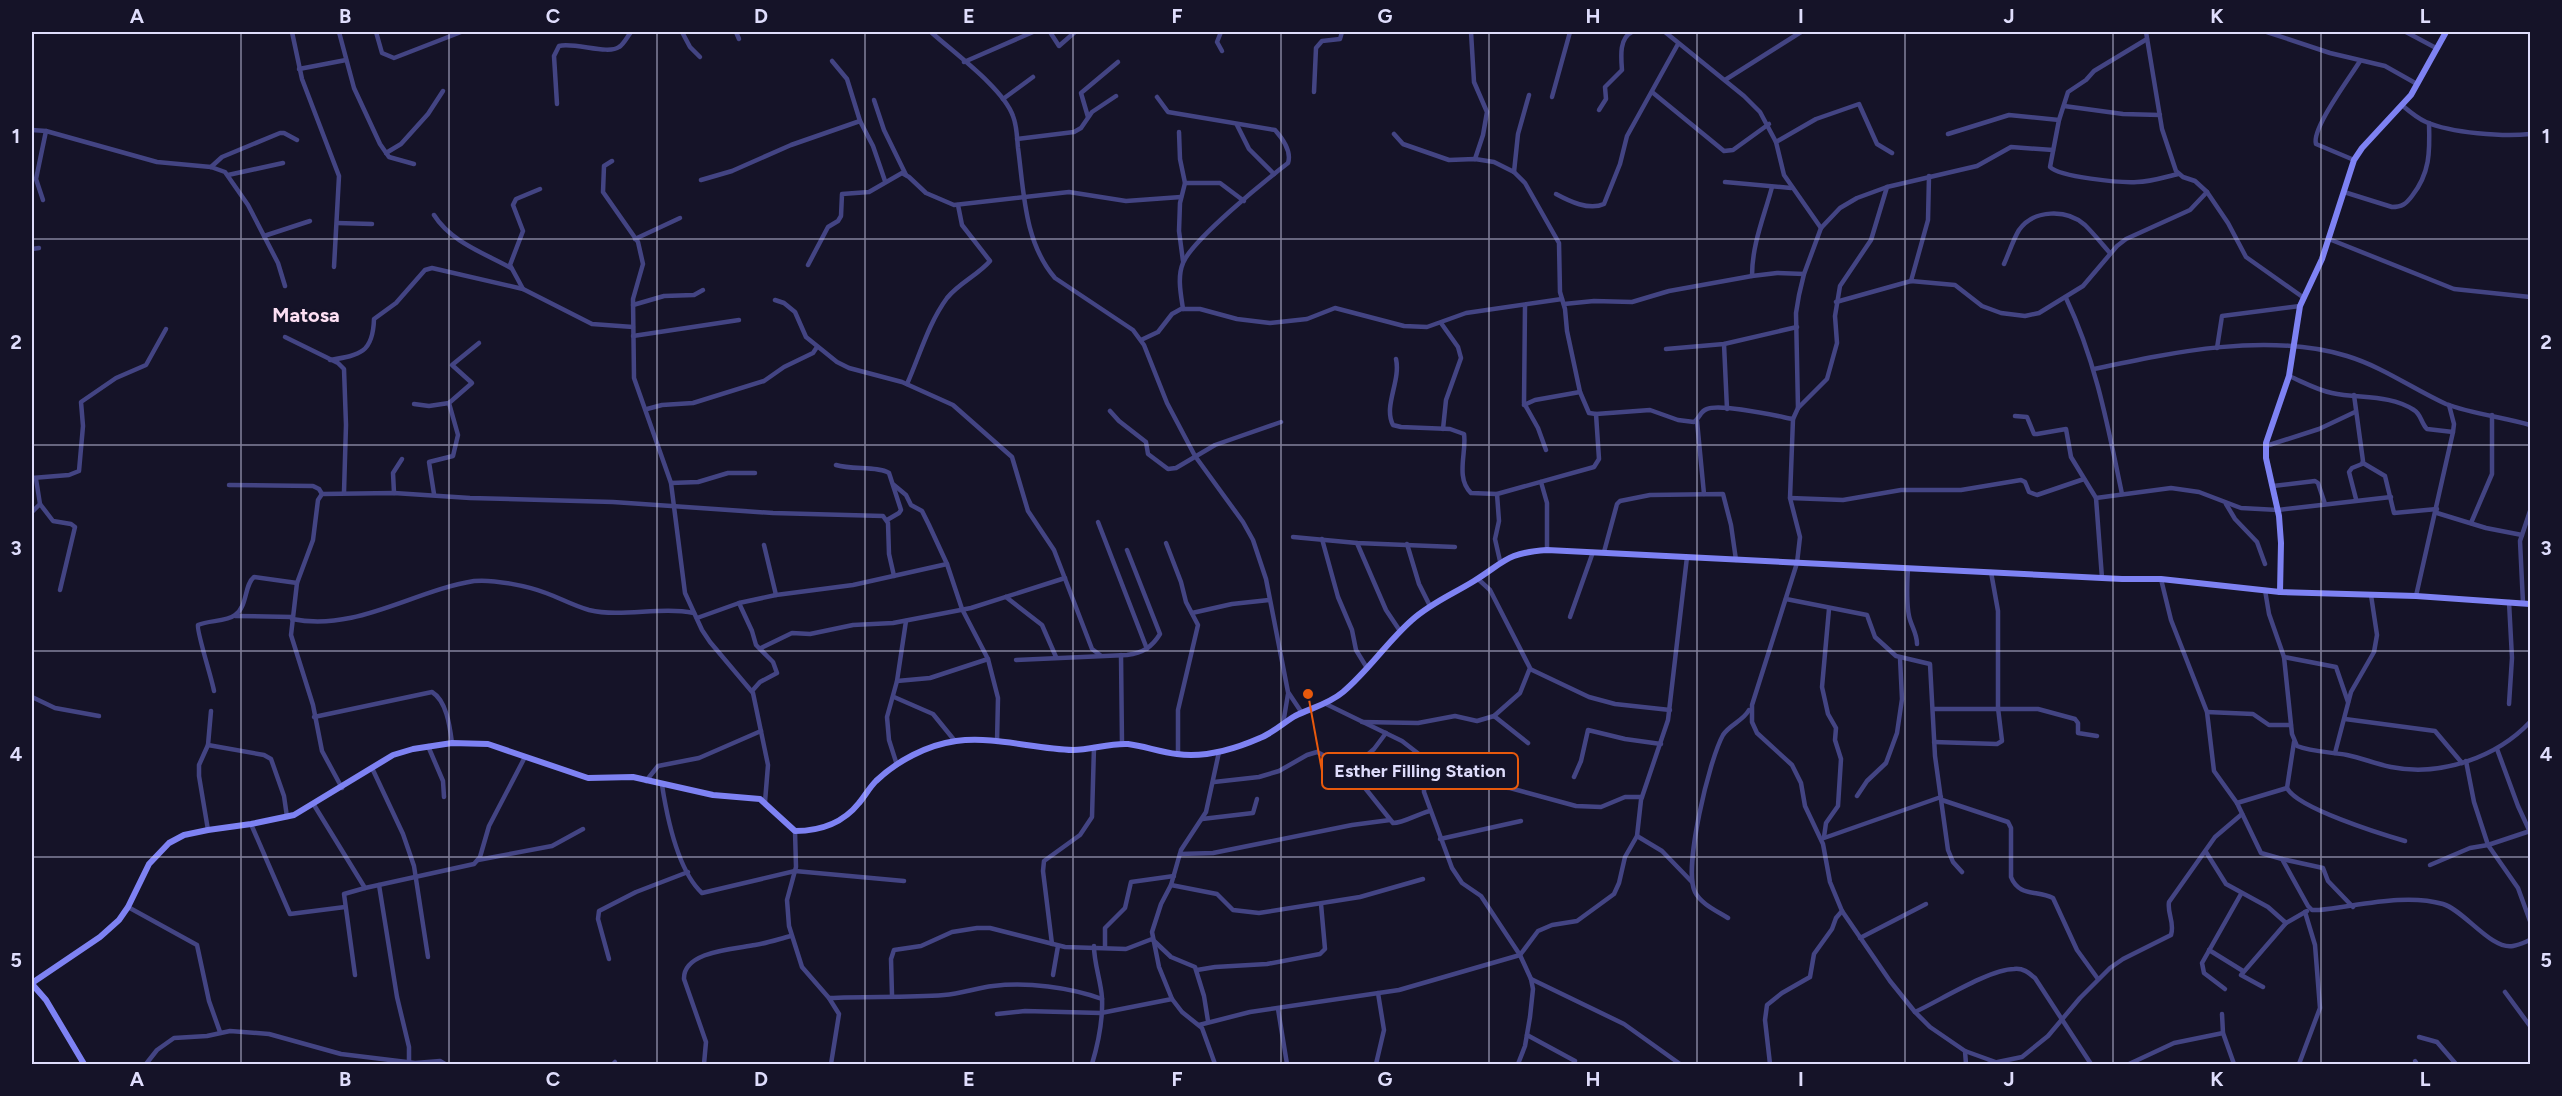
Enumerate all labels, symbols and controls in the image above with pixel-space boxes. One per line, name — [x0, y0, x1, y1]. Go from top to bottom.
text: A — [130, 4, 145, 28]
text: B — [339, 4, 351, 28]
text: C — [546, 4, 560, 28]
text: D — [754, 4, 768, 28]
text: E — [963, 4, 975, 28]
text: F — [1171, 4, 1183, 28]
text: G — [1378, 4, 1393, 28]
text: H — [1586, 4, 1601, 28]
text: I — [1798, 4, 1804, 28]
text: J — [2003, 4, 2015, 28]
text: K — [2210, 4, 2224, 28]
text: L — [2420, 4, 2431, 28]
text: 1 — [12, 124, 20, 148]
text: 1 — [2542, 124, 2550, 148]
district label: Matosa — [272, 303, 340, 327]
text: 2 — [10, 330, 22, 354]
text: 2 — [2540, 330, 2552, 354]
text: 3 — [10, 536, 22, 560]
text: 3 — [2540, 536, 2552, 560]
text: 4 — [10, 742, 23, 766]
text: 4 — [2540, 742, 2553, 766]
callout: Esther Filling Station — [1322, 753, 1518, 789]
text: Esther Filling Station — [1334, 760, 1506, 782]
text: 5 — [10, 948, 22, 972]
text: 5 — [2540, 948, 2552, 972]
text: A — [130, 1067, 145, 1091]
text: B — [339, 1067, 351, 1091]
text: C — [546, 1067, 560, 1091]
text: D — [754, 1067, 768, 1091]
text: E — [963, 1067, 975, 1091]
text: F — [1171, 1067, 1183, 1091]
text: G — [1378, 1067, 1393, 1091]
text: H — [1586, 1067, 1601, 1091]
text: I — [1798, 1067, 1804, 1091]
text: J — [2003, 1067, 2015, 1091]
text: K — [2210, 1067, 2224, 1091]
text: L — [2420, 1067, 2431, 1091]

